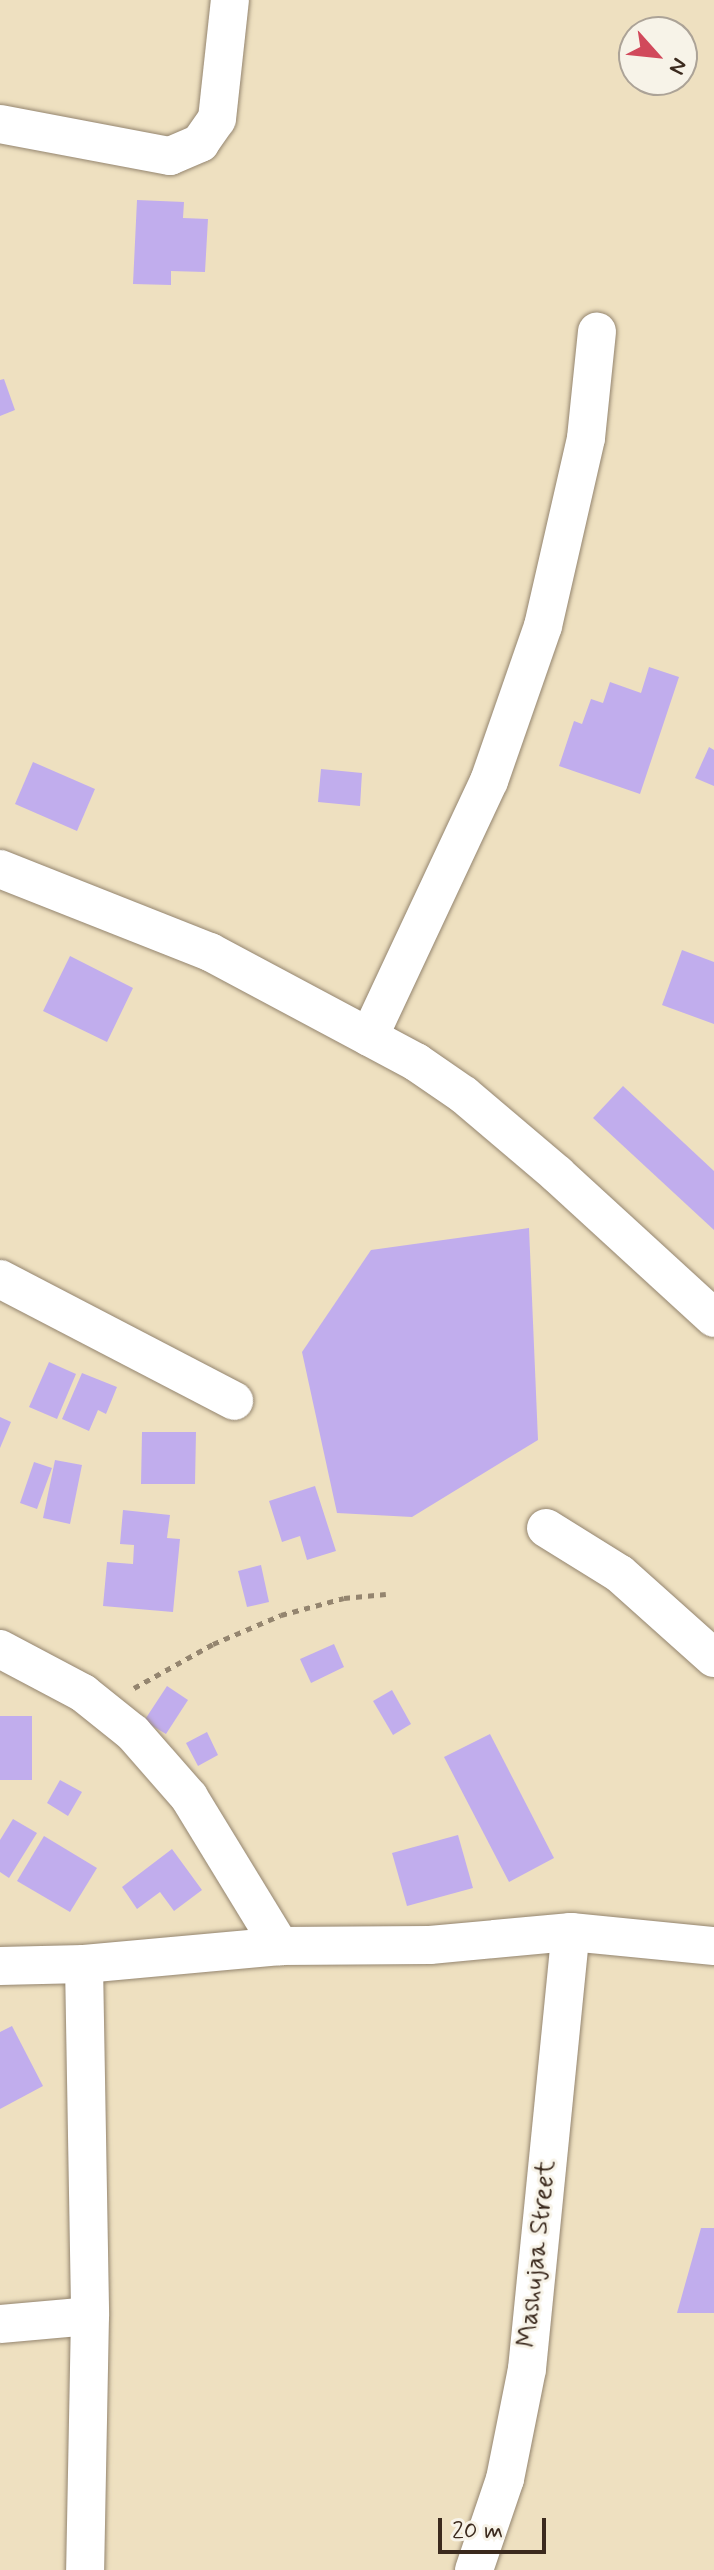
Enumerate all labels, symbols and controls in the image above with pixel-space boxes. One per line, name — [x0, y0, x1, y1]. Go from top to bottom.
north arrow — [618, 16, 698, 96]
text: N — [662, 53, 693, 79]
street label: Mashujaa Street — [513, 2159, 563, 2349]
scale bar — [442, 2502, 550, 2552]
text: 20 m — [452, 2516, 503, 2547]

